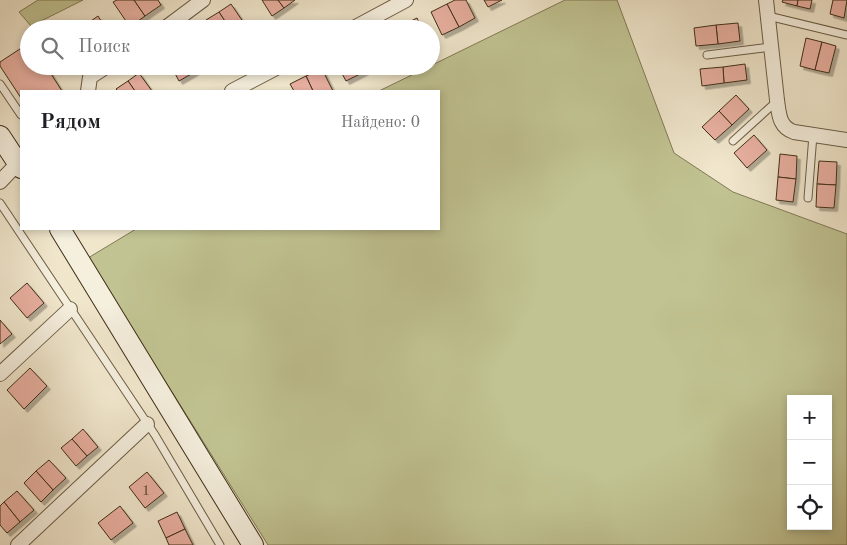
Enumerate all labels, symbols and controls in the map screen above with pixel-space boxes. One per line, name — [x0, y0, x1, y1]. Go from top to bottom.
search box — [20, 20, 440, 75]
icon: search — [38, 34, 66, 62]
text: Поиск — [78, 38, 130, 57]
text: Рядом — [40, 112, 101, 133]
text: Найдено: 0 — [341, 115, 420, 131]
map controls — [787, 395, 832, 530]
button: + — [787, 395, 832, 440]
button: − — [787, 440, 832, 485]
house number: 1 — [142, 484, 150, 499]
button: locate — [787, 485, 832, 530]

